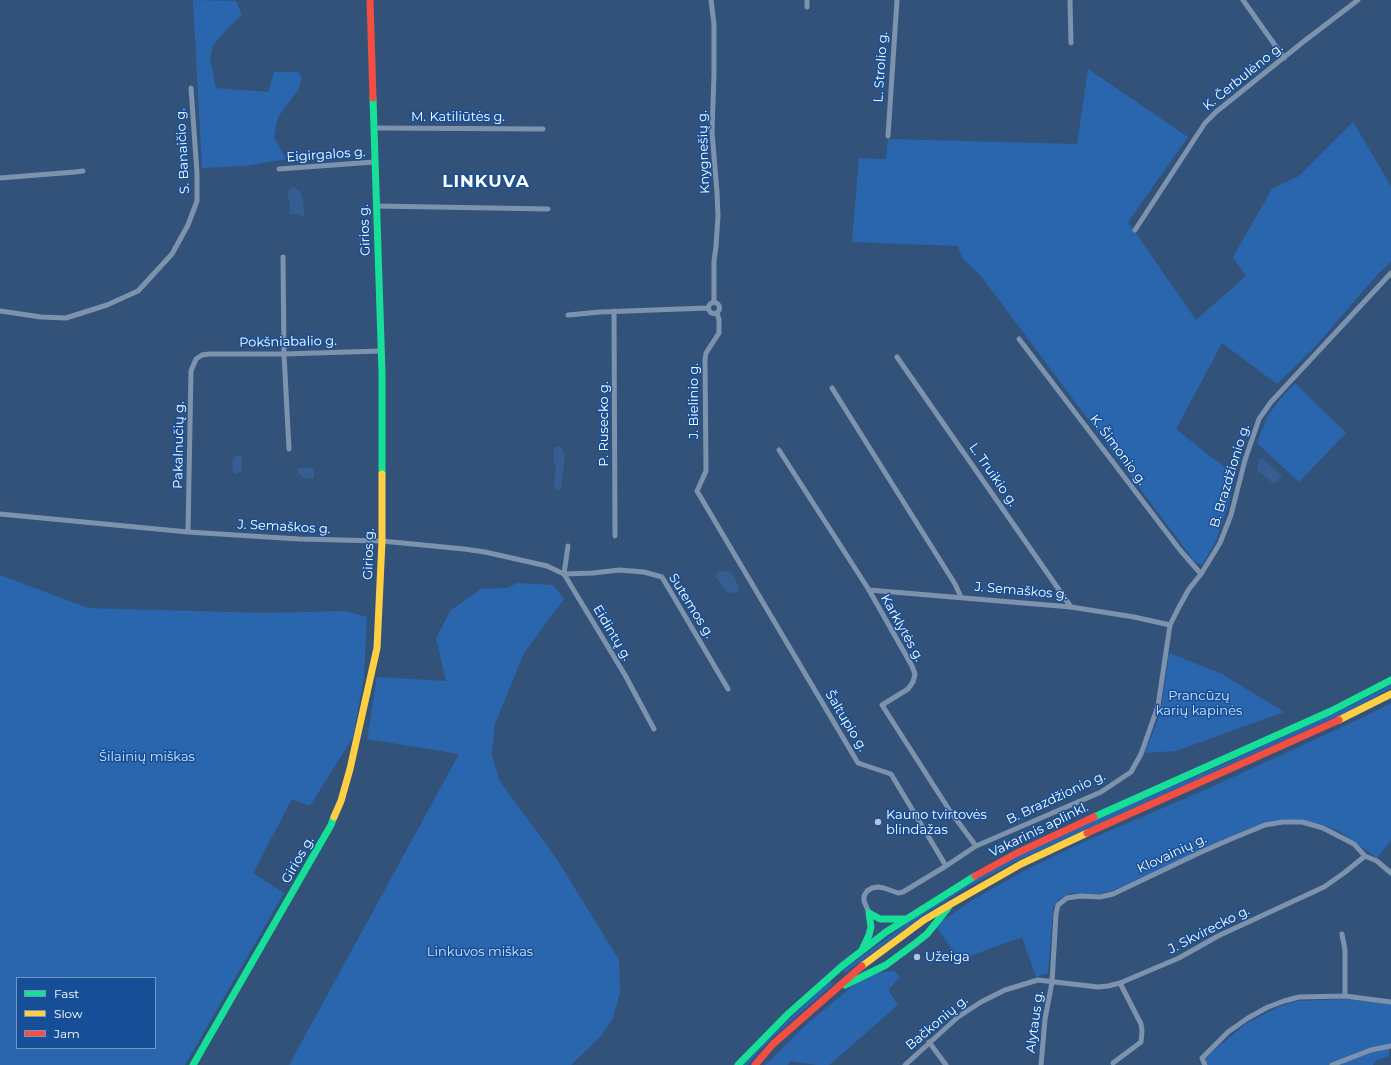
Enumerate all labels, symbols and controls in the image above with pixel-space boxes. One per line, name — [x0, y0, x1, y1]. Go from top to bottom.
street label: L. Strolio g. — [871, 31, 891, 103]
street label: K. Čerbulėno g. — [1200, 40, 1286, 114]
street label: S. Banaičio g. — [173, 108, 193, 194]
street label: M. Katiliūtės g. — [411, 109, 505, 125]
street label: Knygnešių g. — [695, 110, 713, 194]
street label: Eigirgalos g. — [286, 144, 366, 166]
district label: LINKUVA — [442, 172, 530, 192]
street label: Girios g. — [356, 204, 374, 256]
street label: Pokšniabalio g. — [239, 333, 337, 351]
street label: J. Bielinio g. — [686, 363, 702, 439]
street label: P. Rusecko g. — [596, 381, 612, 467]
street label: Pakalnučių g. — [170, 401, 188, 489]
street label: K. Šimonio g. — [1086, 412, 1150, 488]
street label: B. Brazdžionio g. — [1207, 422, 1253, 530]
street label: L. Truikio g. — [966, 440, 1020, 510]
street label: J. Semaškos g. — [237, 517, 331, 537]
street label: Girios g. — [360, 528, 378, 580]
street label: Sutemos g. — [665, 571, 717, 641]
street label: J. Semaškos g. — [974, 579, 1068, 603]
street label: Karklytės g. — [877, 592, 927, 664]
street label: Eidintų g. — [589, 602, 635, 664]
street label: Šaltupio g. — [822, 688, 870, 754]
park label: Prancūzų karių kapinės — [1156, 688, 1242, 719]
park label: Šilainių miškas — [99, 749, 195, 765]
street label: B. Brazdžionio g. — [1004, 768, 1108, 828]
street label: Vakarinis aplinkl. — [987, 799, 1091, 861]
place label: Kauno tvirtovės blindažas — [886, 807, 987, 838]
marker: Kauno tvirtovės blindažas — [873, 817, 883, 827]
street label: Klovainių g. — [1135, 831, 1209, 877]
street label: Girios g. — [278, 834, 318, 886]
street label: J. Skvirecko g. — [1166, 903, 1252, 957]
park label: Linkuvos miškas — [427, 944, 533, 960]
place label: Užeiga — [925, 949, 970, 965]
marker: Užeiga — [912, 952, 922, 962]
legend — [16, 977, 156, 1049]
text: Fast — [54, 986, 79, 1001]
street label: Alytaus g. — [1023, 990, 1047, 1054]
street label: Bačkonių g. — [903, 992, 971, 1054]
text: Slow — [54, 1006, 83, 1021]
text: Jam — [54, 1026, 80, 1041]

